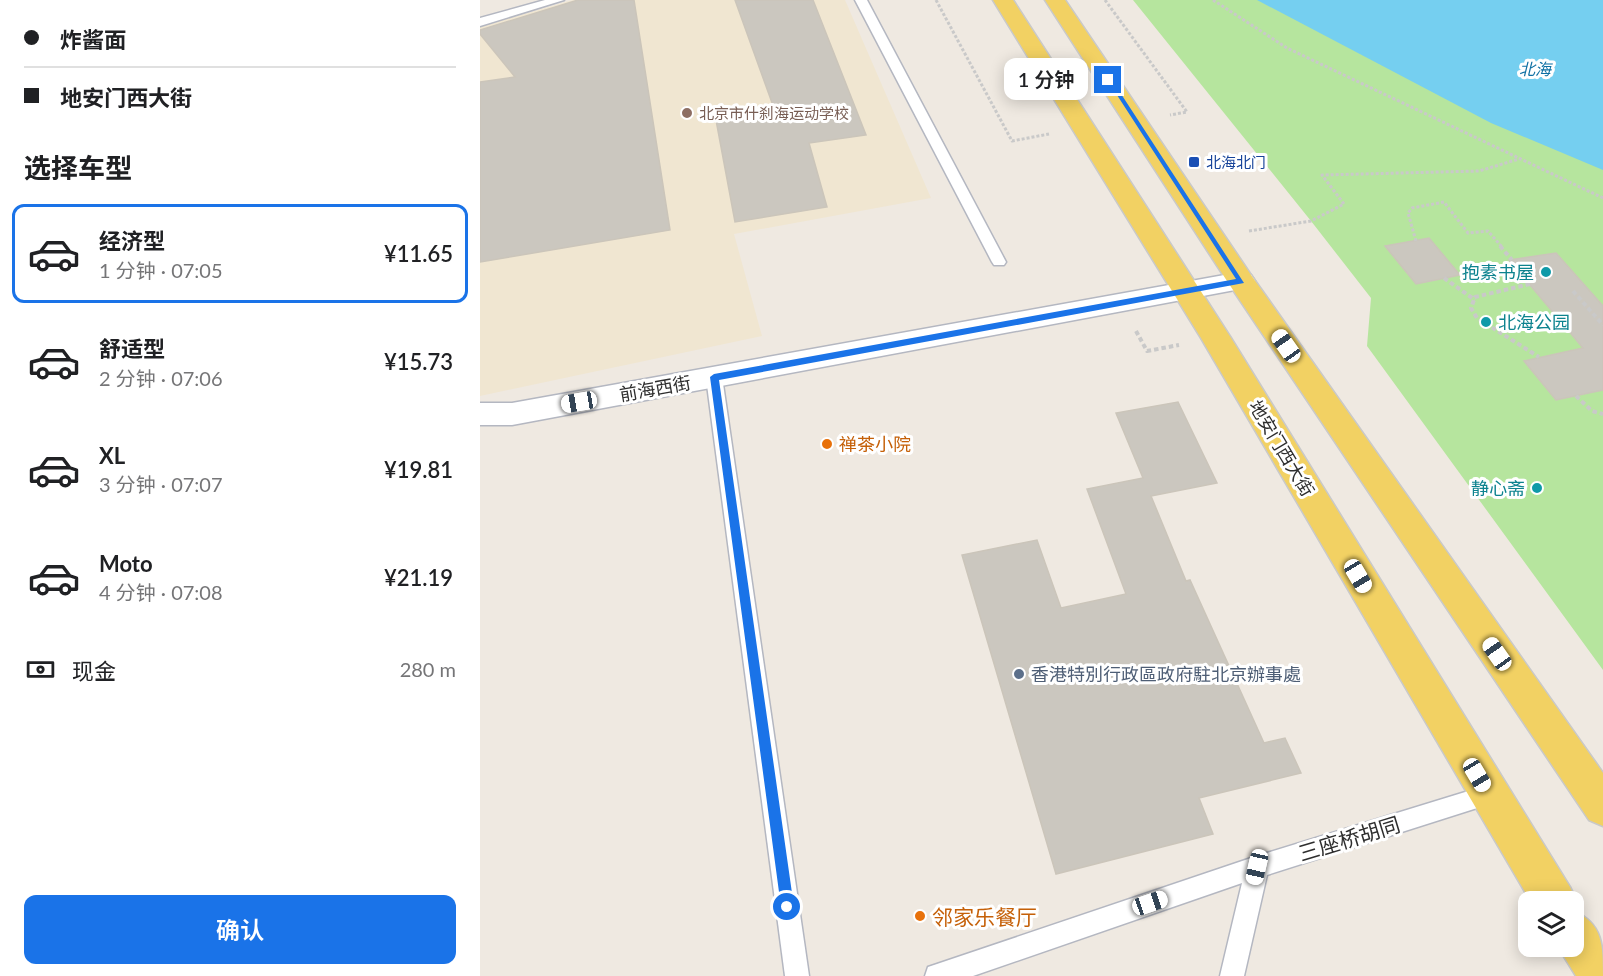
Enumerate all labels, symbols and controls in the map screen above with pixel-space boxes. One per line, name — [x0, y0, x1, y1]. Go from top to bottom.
text: 炸酱面 — [60, 26, 126, 53]
callout: 1 分钟 — [1003, 59, 1087, 101]
water label: 北海 — [1519, 59, 1553, 78]
route end — [1094, 66, 1121, 93]
text: 1 分钟 — [1018, 67, 1074, 91]
text: 地安门西大街 — [60, 84, 192, 111]
place label: 北京市什刹海运动学校 — [699, 104, 849, 122]
marker: 北京市什刹海运动学校 — [680, 106, 694, 120]
text: 选择车型 — [24, 151, 132, 184]
place label: 北海北门 — [1206, 153, 1266, 171]
marker: 北海北门 — [1187, 155, 1201, 169]
icon: car — [27, 227, 81, 281]
text: 经济型 — [99, 227, 165, 254]
text: ¥11.65 — [384, 240, 453, 267]
text: 1 分钟 · 07:05 — [99, 258, 223, 282]
place label: 抱素书屋 — [1462, 261, 1534, 283]
marker: 抱素书屋 — [1539, 265, 1553, 279]
place label: 北海公园 — [1498, 311, 1570, 333]
marker: 北海公园 — [1479, 315, 1493, 329]
car — [1268, 326, 1304, 366]
icon: car — [27, 335, 81, 389]
text: 舒适型 — [99, 335, 165, 362]
text: ¥15.73 — [384, 348, 453, 375]
text: 2 分钟 · 07:06 — [99, 366, 223, 390]
street label: 前海西街 — [618, 371, 692, 405]
car — [560, 390, 598, 414]
street label: 地安门西大街 — [1245, 396, 1319, 500]
place label: 禅茶小院 — [839, 433, 911, 455]
marker: 禅茶小院 — [820, 437, 834, 451]
text: XL — [99, 442, 125, 469]
icon: car — [27, 443, 81, 497]
text: ¥19.81 — [384, 456, 453, 483]
text: 3 分钟 · 07:07 — [99, 472, 223, 496]
place label: 静心斋 — [1471, 477, 1525, 499]
marker: 静心斋 — [1530, 481, 1544, 495]
text: Moto — [99, 550, 153, 577]
icon: car — [27, 551, 81, 605]
car — [1341, 556, 1375, 596]
text: ¥21.19 — [384, 564, 453, 591]
text: 4 分钟 · 07:08 — [99, 580, 223, 604]
car — [1479, 634, 1515, 674]
icon: cash — [24, 653, 57, 686]
text: 现金 — [72, 657, 116, 684]
text: 280 m — [400, 657, 456, 681]
place label: 香港特別行政區政府駐北京辦事處 — [1031, 663, 1301, 685]
marker: 香港特別行政區政府駐北京辦事處 — [1012, 667, 1026, 681]
car — [1460, 755, 1494, 795]
street label: 三座桥胡同 — [1295, 811, 1403, 865]
car — [1244, 847, 1270, 887]
car — [1130, 889, 1170, 917]
map controls — [1518, 891, 1584, 957]
button: layers — [1518, 891, 1584, 957]
route start — [773, 893, 800, 920]
button: 确认 — [24, 895, 456, 964]
place label: 邻家乐餐厅 — [932, 904, 1037, 929]
marker: 邻家乐餐厅 — [913, 909, 927, 923]

